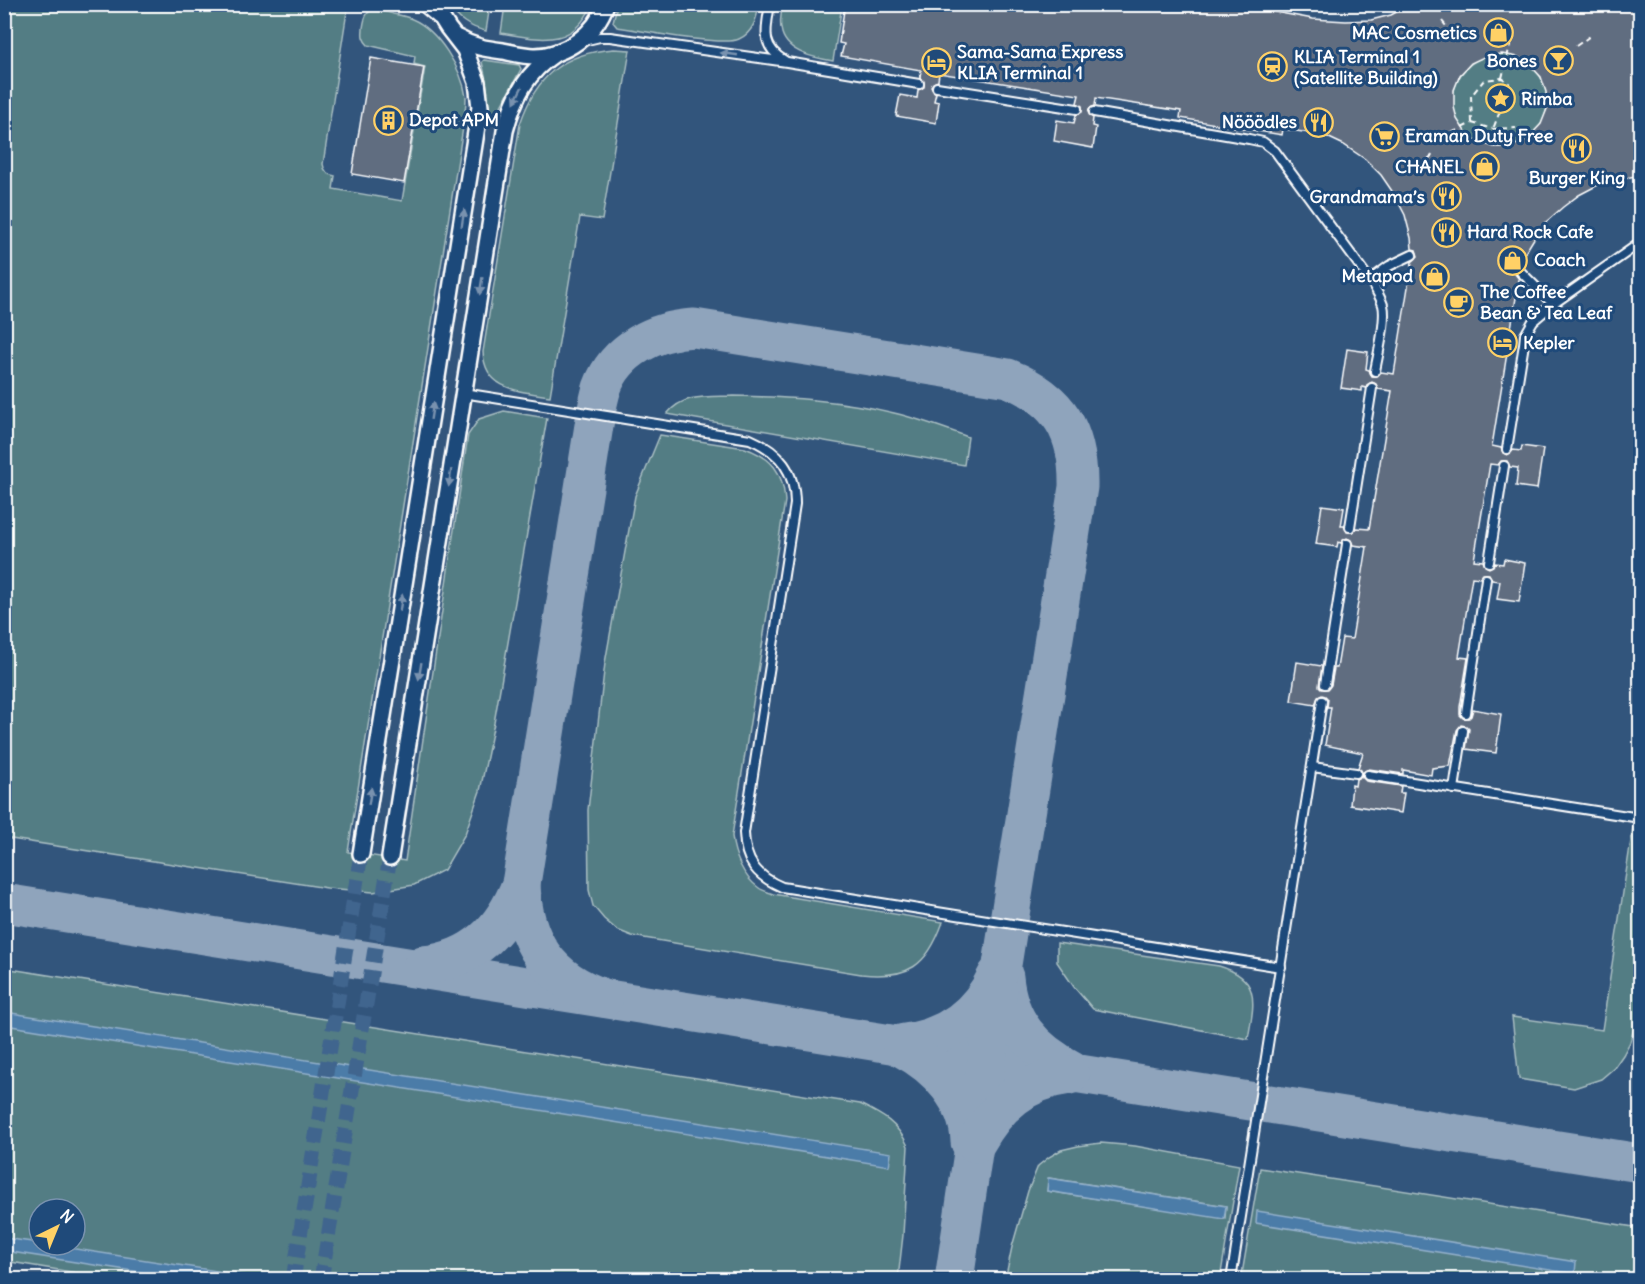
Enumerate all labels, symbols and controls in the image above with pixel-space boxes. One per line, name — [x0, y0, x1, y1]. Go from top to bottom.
shop icon: MAC Cosmetics — [1482, 17, 1514, 49]
place label: MAC Cosmetics — [1352, 21, 1477, 44]
place label: Sama-Sama Express KLIA Terminal 1 — [957, 40, 1123, 84]
place label: KLIA Terminal 1 (Satellite Building) — [1294, 45, 1438, 89]
bar icon: Bones — [1542, 45, 1574, 77]
hotel icon: Sama-Sama Express KLIA Terminal 1 — [920, 46, 952, 78]
place label: Bones — [1487, 49, 1537, 72]
one-way arrow — [719, 50, 738, 59]
station icon: KLIA Terminal 1 (Satellite Building) — [1257, 51, 1289, 83]
place icon: Rimba — [1484, 83, 1516, 115]
one-way arrow — [514, 86, 524, 104]
place label: Rimba — [1521, 87, 1572, 110]
building icon: Depot APM — [372, 104, 404, 136]
restaurant icon: Nööödles — [1302, 106, 1334, 138]
place label: Depot APM — [409, 108, 499, 131]
place label: Nööödles — [1222, 110, 1297, 133]
supermarket icon: Eraman Duty Free — [1368, 120, 1400, 152]
place label: Eraman Duty Free — [1405, 124, 1553, 147]
restaurant icon: Burger King — [1561, 133, 1593, 165]
shop icon: CHANEL — [1469, 151, 1501, 183]
place label: CHANEL — [1395, 155, 1464, 178]
place label: Burger King — [1529, 166, 1625, 189]
restaurant icon: Grandmama’s — [1430, 181, 1462, 213]
place label: Grandmama’s — [1310, 185, 1425, 208]
one-way arrow — [459, 209, 468, 228]
restaurant icon: Hard Rock Cafe — [1430, 216, 1462, 248]
place label: Hard Rock Cafe — [1467, 220, 1594, 243]
shop icon: Coach — [1497, 244, 1529, 276]
place label: Coach — [1534, 248, 1586, 271]
shop icon: Metapod — [1418, 260, 1450, 292]
place label: Metapod — [1342, 264, 1413, 287]
one-way arrow — [476, 276, 485, 295]
place label: The Coffee Bean & Tea Leaf — [1480, 280, 1613, 324]
cafe icon: The Coffee Bean & Tea Leaf — [1443, 286, 1475, 318]
hotel icon: Kepler — [1486, 327, 1518, 359]
place label: Kepler — [1523, 331, 1575, 354]
one-way arrow — [428, 401, 437, 420]
one-way arrow — [445, 469, 454, 488]
one-way arrow — [397, 594, 406, 613]
one-way arrow — [415, 661, 424, 680]
one-way arrow — [366, 786, 375, 805]
north arrow — [27, 1197, 87, 1257]
text: N — [56, 1205, 78, 1227]

